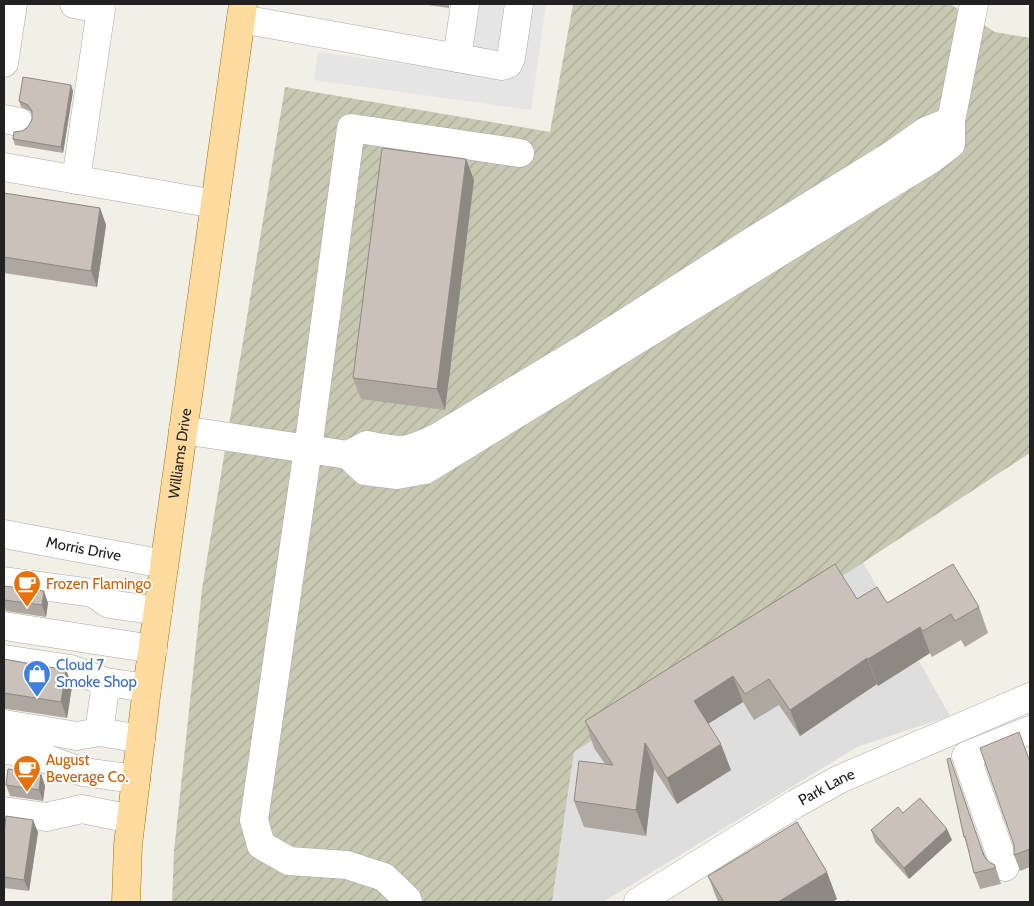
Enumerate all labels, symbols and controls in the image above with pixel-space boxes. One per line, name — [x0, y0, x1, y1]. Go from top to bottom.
street label: Williams Drive — [165, 407, 195, 500]
street label: Morris Drive — [44, 533, 123, 565]
cafe icon: Frozen Flamingo — [12, 569, 42, 608]
place label: Frozen Flamingo — [46, 575, 151, 593]
place label: Cloud 7 Smoke Shop — [56, 656, 137, 691]
shop icon: Cloud 7 Smoke Shop — [22, 659, 52, 698]
place label: August Beverage Co. — [46, 751, 128, 786]
cafe icon: August Beverage Co. — [12, 754, 42, 793]
street label: Park Lane — [795, 765, 858, 809]

